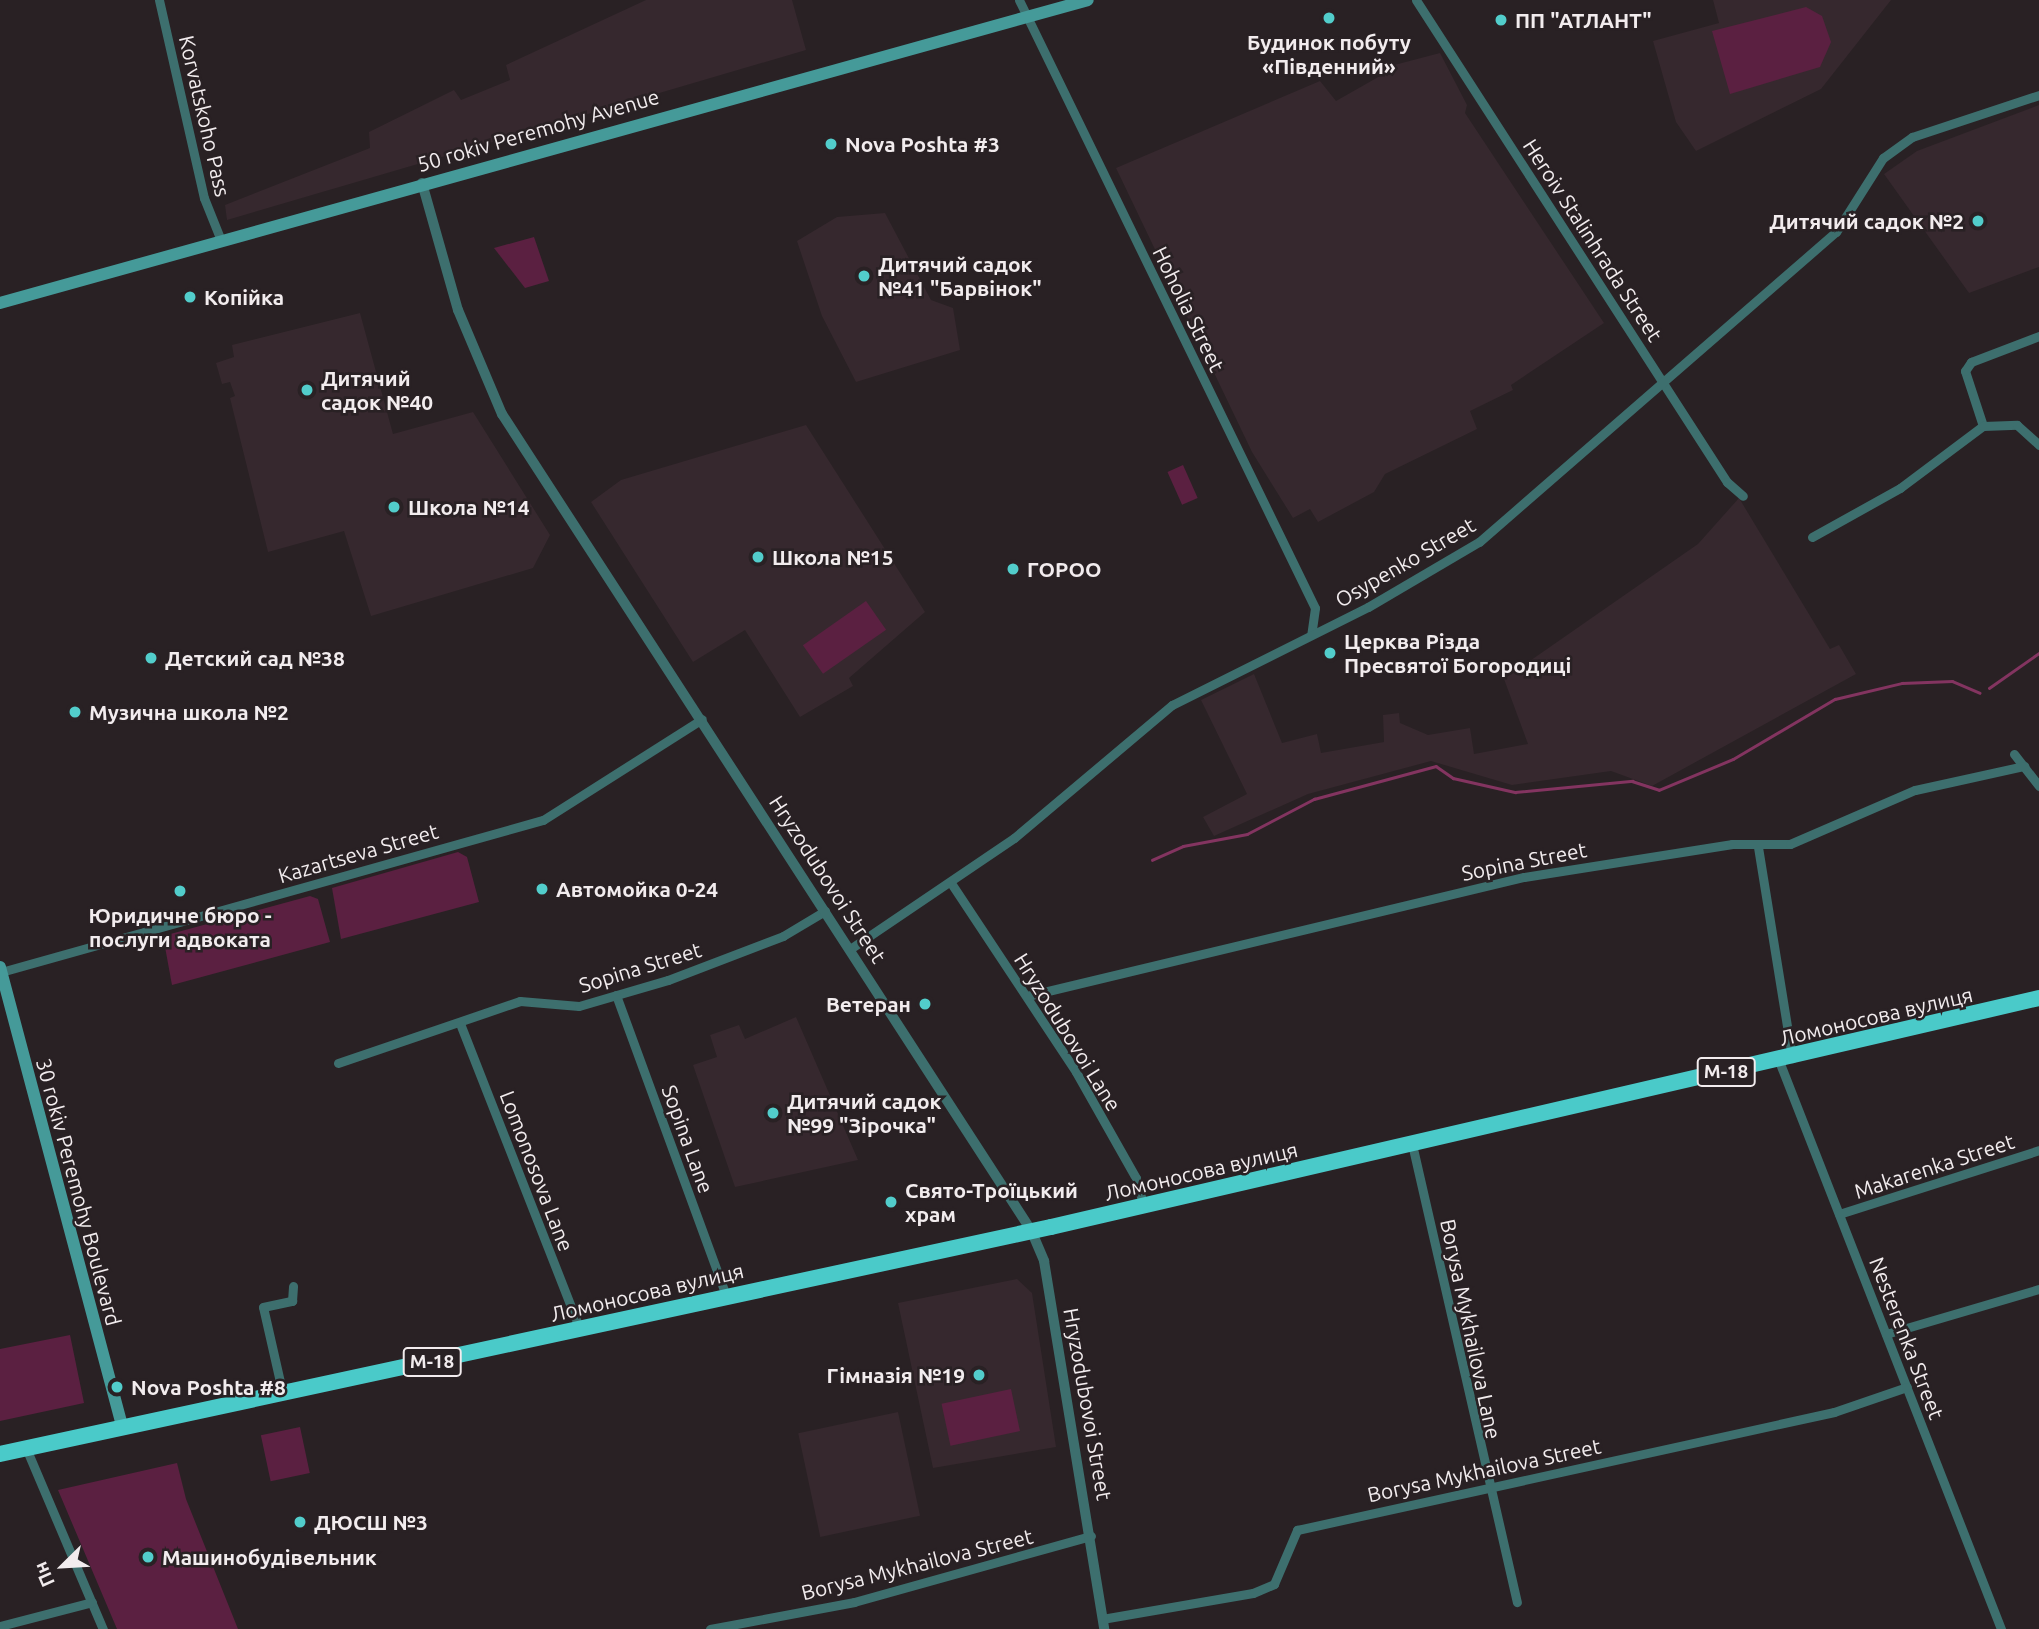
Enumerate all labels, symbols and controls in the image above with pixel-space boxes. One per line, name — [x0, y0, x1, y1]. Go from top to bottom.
place label: ПП "АТЛАНТ" — [1515, 7, 1652, 33]
marker: Будинок побуту «Південний» — [1321, 10, 1337, 26]
marker: ПП "АТЛАНТ" — [1493, 12, 1509, 28]
place label: Будинок побуту «Південний» — [1247, 29, 1411, 79]
street label: Korvatskoho Pass — [174, 33, 236, 199]
street label: 50 rokiv Peremohy Avenue — [414, 83, 662, 177]
place label: Nova Poshta #3 — [845, 131, 1000, 157]
street label: Heroiv Stalinhrada Street — [1518, 134, 1668, 346]
marker: Nova Poshta #3 — [823, 136, 839, 152]
place label: Дитячий садок №2 — [1769, 208, 1964, 234]
marker: Дитячий садок №2 — [1970, 213, 1986, 229]
street label: Hoholia Street — [1148, 242, 1230, 376]
place label: Дитячий садок №41 "Барвінок" — [878, 251, 1042, 301]
marker: Дитячий садок №41 "Барвінок" — [856, 268, 872, 284]
place label: Копійка — [204, 284, 284, 310]
marker: Копійка — [182, 289, 198, 305]
place label: Дитячий садок №40 — [321, 365, 433, 415]
marker: Дитячий садок №40 — [299, 382, 315, 398]
place label: Школа №14 — [408, 494, 530, 520]
marker: Школа №14 — [386, 499, 402, 515]
street label: Osypenko Street — [1331, 512, 1479, 612]
place label: Школа №15 — [772, 544, 894, 570]
marker: Школа №15 — [750, 549, 766, 565]
place label: ГОРОО — [1027, 556, 1101, 582]
marker: ГОРОО — [1005, 561, 1021, 577]
place label: Церква Різда Пресвятої Богородиці — [1344, 628, 1571, 678]
place label: Детский сад №38 — [165, 645, 345, 671]
marker: Церква Різда Пресвятої Богородиці — [1322, 645, 1338, 661]
marker: Детский сад №38 — [143, 650, 159, 666]
place label: Музична школа №2 — [89, 699, 289, 725]
marker: Музична школа №2 — [67, 704, 83, 720]
street label: Hryzodubovoi Street — [764, 790, 892, 968]
street label: Kazartseva Street — [275, 818, 441, 888]
street label: Sopina Street — [1459, 837, 1589, 885]
place label: Автомойка 0-24 — [556, 876, 718, 902]
marker: Автомойка 0-24 — [534, 881, 550, 897]
marker: Юридичне бюро - послуги адвоката — [172, 883, 188, 899]
place label: Юридичне бюро - послуги адвоката — [88, 902, 272, 952]
street label: Sopina Street — [576, 936, 704, 998]
street label: Hryzodubovoi Lane — [1009, 948, 1127, 1116]
street label: Ломоносова вулиця — [1777, 981, 1975, 1051]
place label: Ветеран — [826, 991, 911, 1017]
marker: Ветеран — [917, 996, 933, 1012]
street label: 30 rokiv Peremohy Boulevard — [31, 1056, 127, 1328]
road number: М-18 — [1696, 1056, 1756, 1088]
street label: Sopina Lane — [657, 1081, 719, 1197]
street label: Lomonosova Lane — [495, 1087, 579, 1255]
place label: Дитячий садок №99 "Зірочка" — [787, 1088, 942, 1138]
marker: Дитячий садок №99 "Зірочка" — [765, 1105, 781, 1121]
street label: Makarenka Street — [1851, 1128, 2017, 1204]
street label: Ломоносова вулиця — [1102, 1136, 1300, 1206]
place label: Свято-Троїцький храм — [905, 1177, 1078, 1227]
marker: Свято-Троїцький храм — [883, 1194, 899, 1210]
street label: Borysa Mykhailova Lane — [1435, 1217, 1507, 1441]
street label: Nesterenka Street — [1864, 1253, 1950, 1423]
street label: Ломоносова вулиця — [548, 1257, 746, 1327]
street label: Hryzodubovoi Street — [1059, 1306, 1117, 1502]
road number: М-18 — [402, 1346, 462, 1378]
place label: Гімназія №19 — [826, 1362, 965, 1388]
marker: Гімназія №19 — [971, 1367, 987, 1383]
place label: Nova Poshta #8 — [131, 1374, 286, 1400]
marker: Nova Poshta #8 — [109, 1379, 125, 1395]
street label: Borysa Mykhailova Street — [1365, 1433, 1603, 1507]
place label: ДЮСШ №3 — [314, 1509, 428, 1535]
marker: ДЮСШ №3 — [292, 1514, 308, 1530]
street label: Borysa Mykhailova Street — [799, 1523, 1035, 1605]
north arrow — [28, 1531, 98, 1601]
place label: Машинобудівельник — [162, 1544, 377, 1570]
marker: Машинобудівельник — [140, 1549, 156, 1565]
text: Пн — [29, 1559, 59, 1590]

